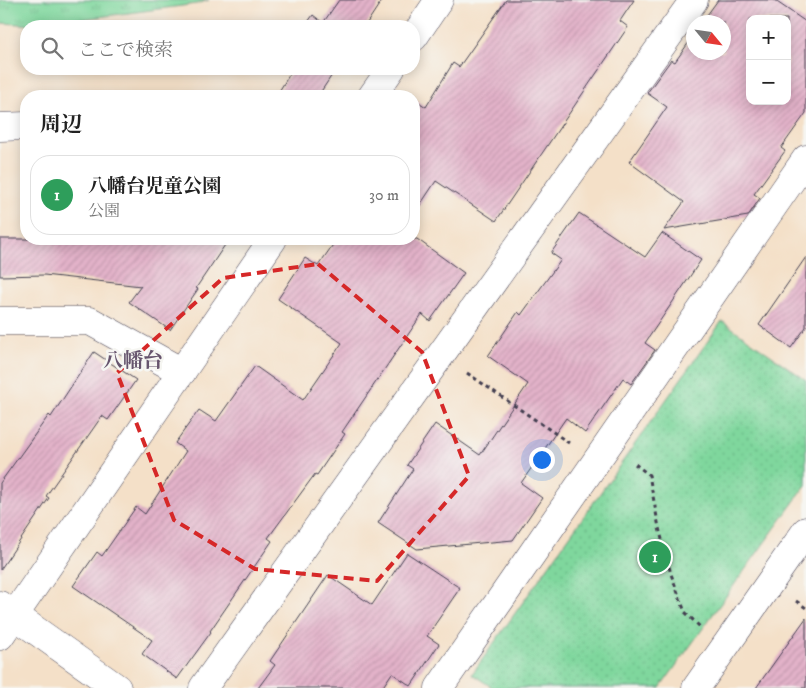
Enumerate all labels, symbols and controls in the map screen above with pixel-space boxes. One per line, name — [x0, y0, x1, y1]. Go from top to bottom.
north arrow — [686, 15, 731, 60]
map controls — [746, 15, 791, 105]
button: + — [746, 15, 791, 60]
search box — [20, 20, 420, 75]
icon: search — [38, 34, 66, 62]
text: ここで検索 — [78, 39, 173, 62]
button: − — [746, 60, 791, 105]
text: 周辺 — [40, 112, 82, 138]
text: 八幡台児童公園 — [88, 175, 221, 198]
text: 1 — [54, 185, 60, 205]
text: 30 m — [369, 185, 399, 205]
text: 公園 — [88, 201, 120, 221]
district label: 八幡台 — [103, 349, 163, 374]
your location — [529, 447, 555, 473]
pin: 1 — [639, 538, 671, 576]

